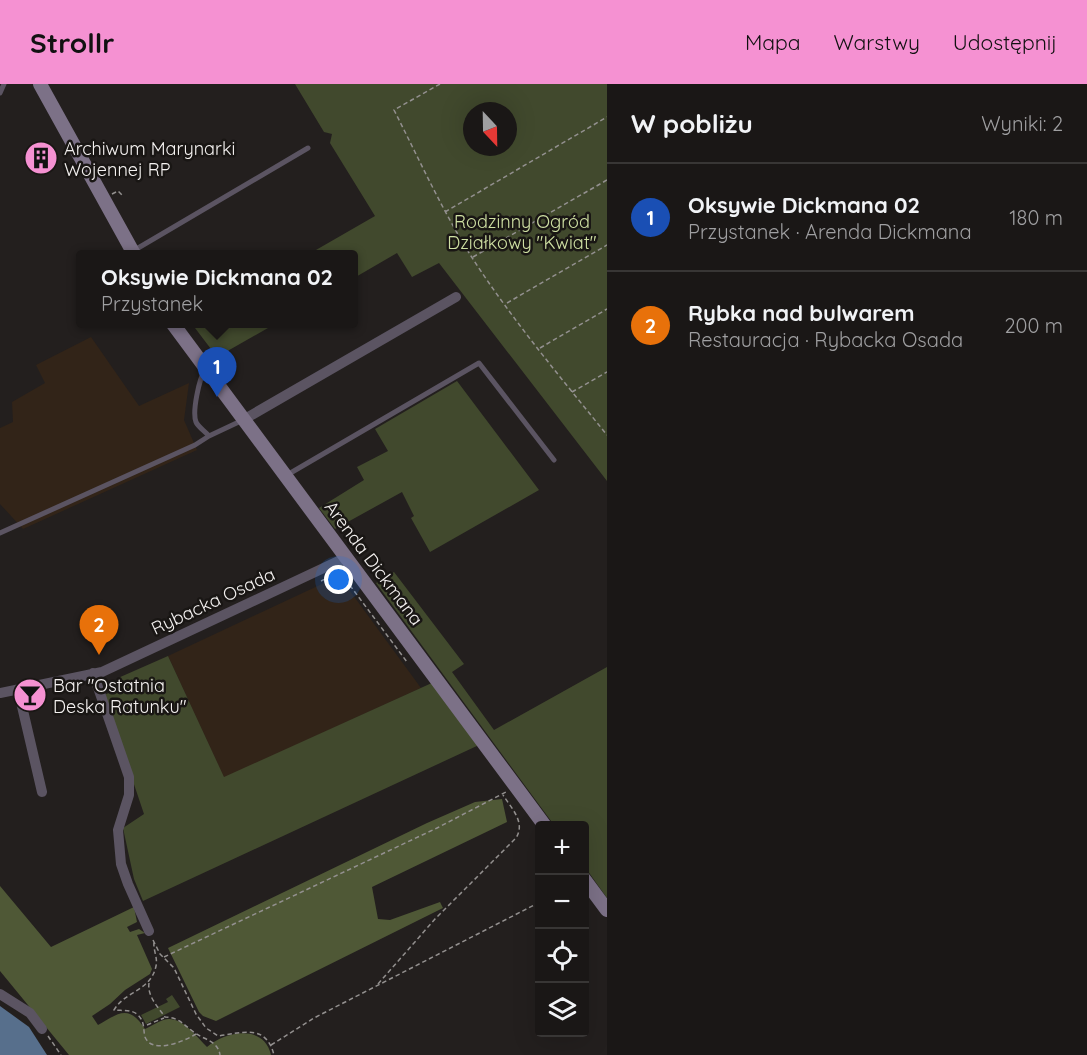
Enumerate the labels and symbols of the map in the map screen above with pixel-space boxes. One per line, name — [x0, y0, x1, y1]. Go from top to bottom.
north arrow — [463, 102, 517, 156]
place label: Archiwum Marynarki Wojennej RP — [64, 137, 235, 181]
building icon: Archiwum Marynarki Wojennej RP — [23, 140, 59, 176]
park label: Rodzinny Ogród Działkowy "Kwiat" — [447, 210, 597, 254]
pin: 1 — [198, 348, 236, 397]
street label: Arenda Dickmana — [320, 496, 428, 630]
street label: Rybacka Osada — [147, 562, 279, 640]
your location — [324, 565, 353, 594]
pin: 2 — [80, 606, 118, 655]
place label: Bar "Ostatnia Deska Ratunku" — [53, 674, 187, 718]
bar icon: Bar "Ostatnia Deska Ratunku" — [12, 677, 48, 713]

